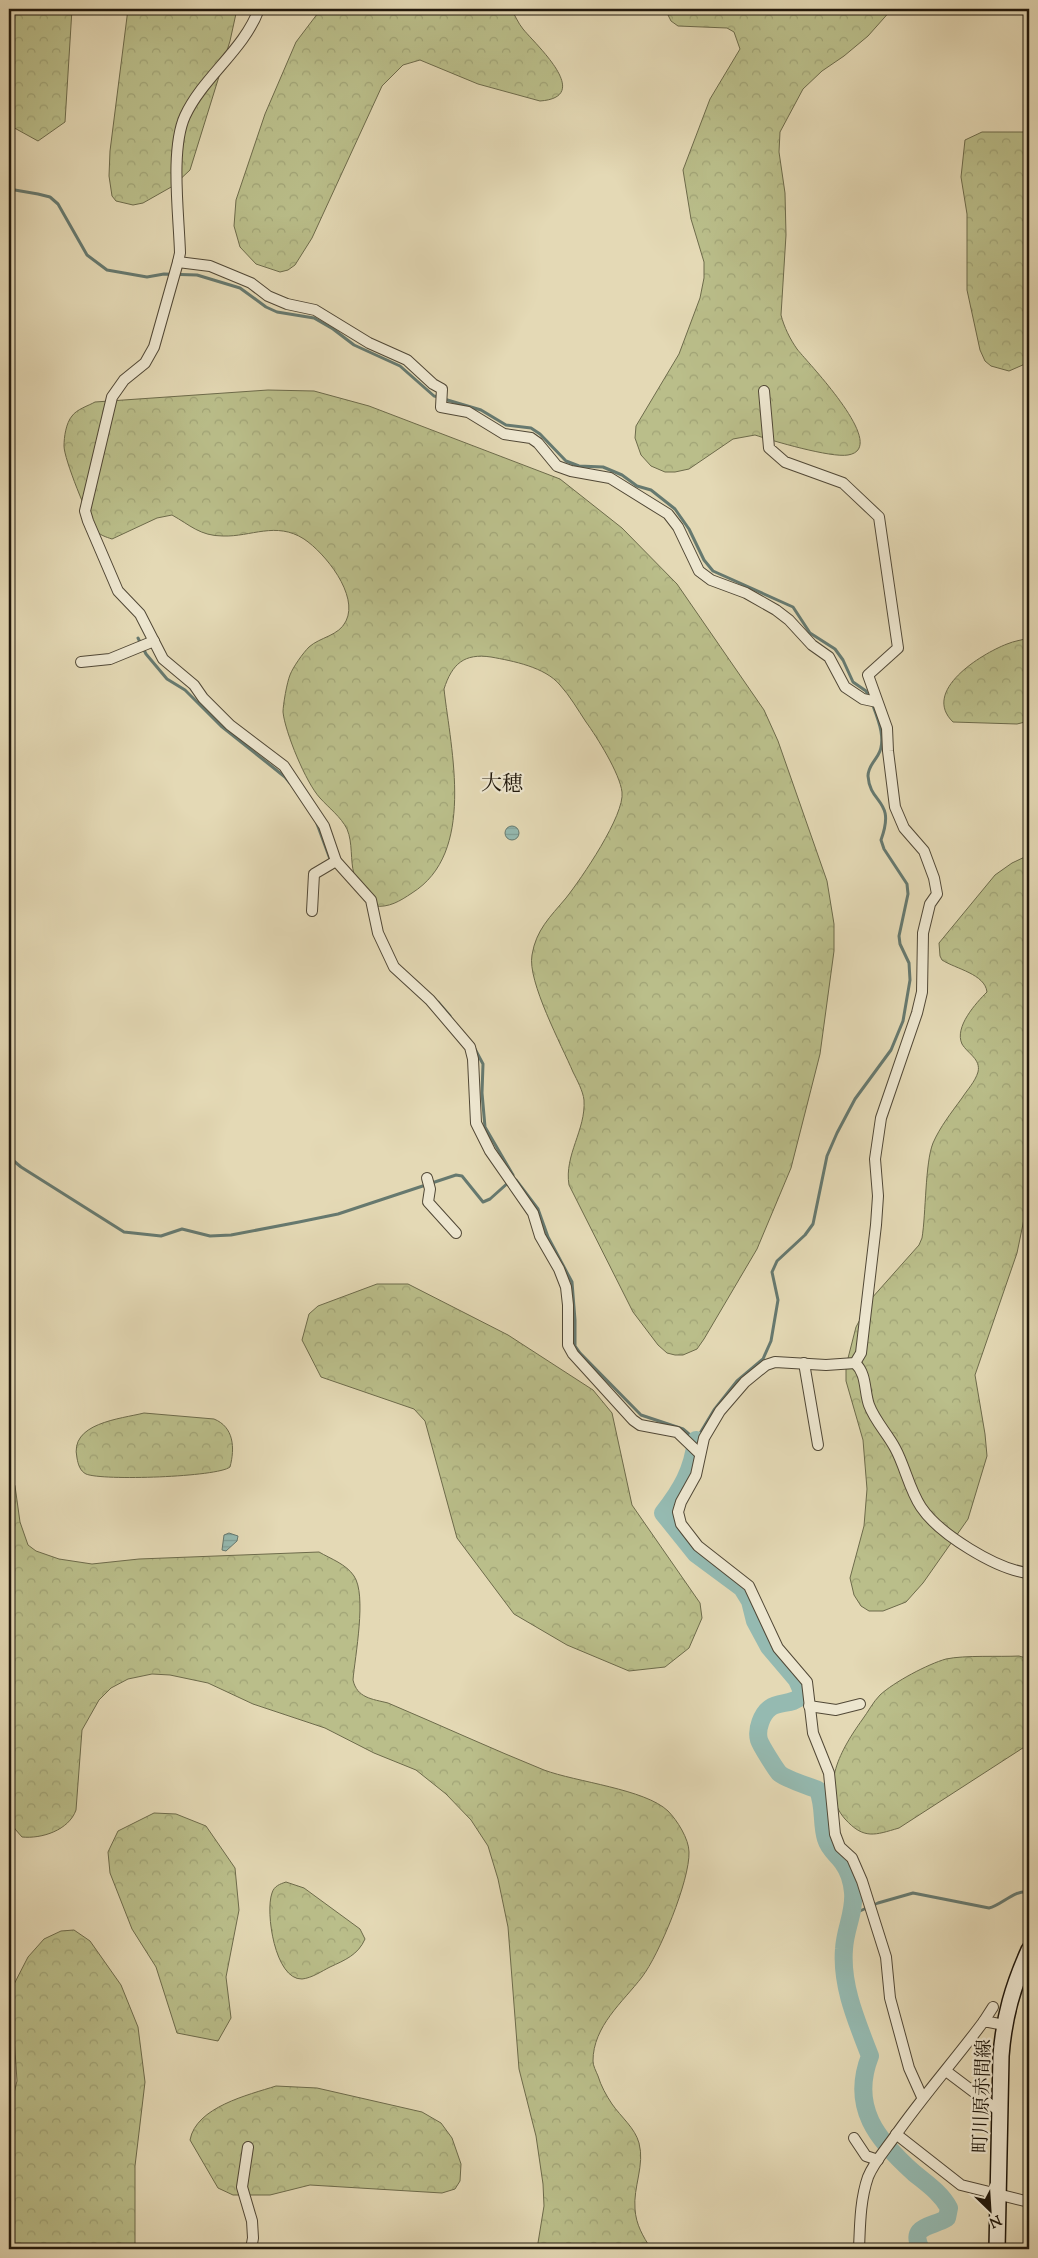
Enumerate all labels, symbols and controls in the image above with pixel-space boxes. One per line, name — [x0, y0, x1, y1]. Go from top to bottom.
district label: 大穂 — [481, 770, 523, 800]
street label: 町川原赤間線 — [968, 2039, 999, 2154]
north arrow — [966, 2186, 1016, 2236]
text: N — [985, 2209, 1004, 2231]

